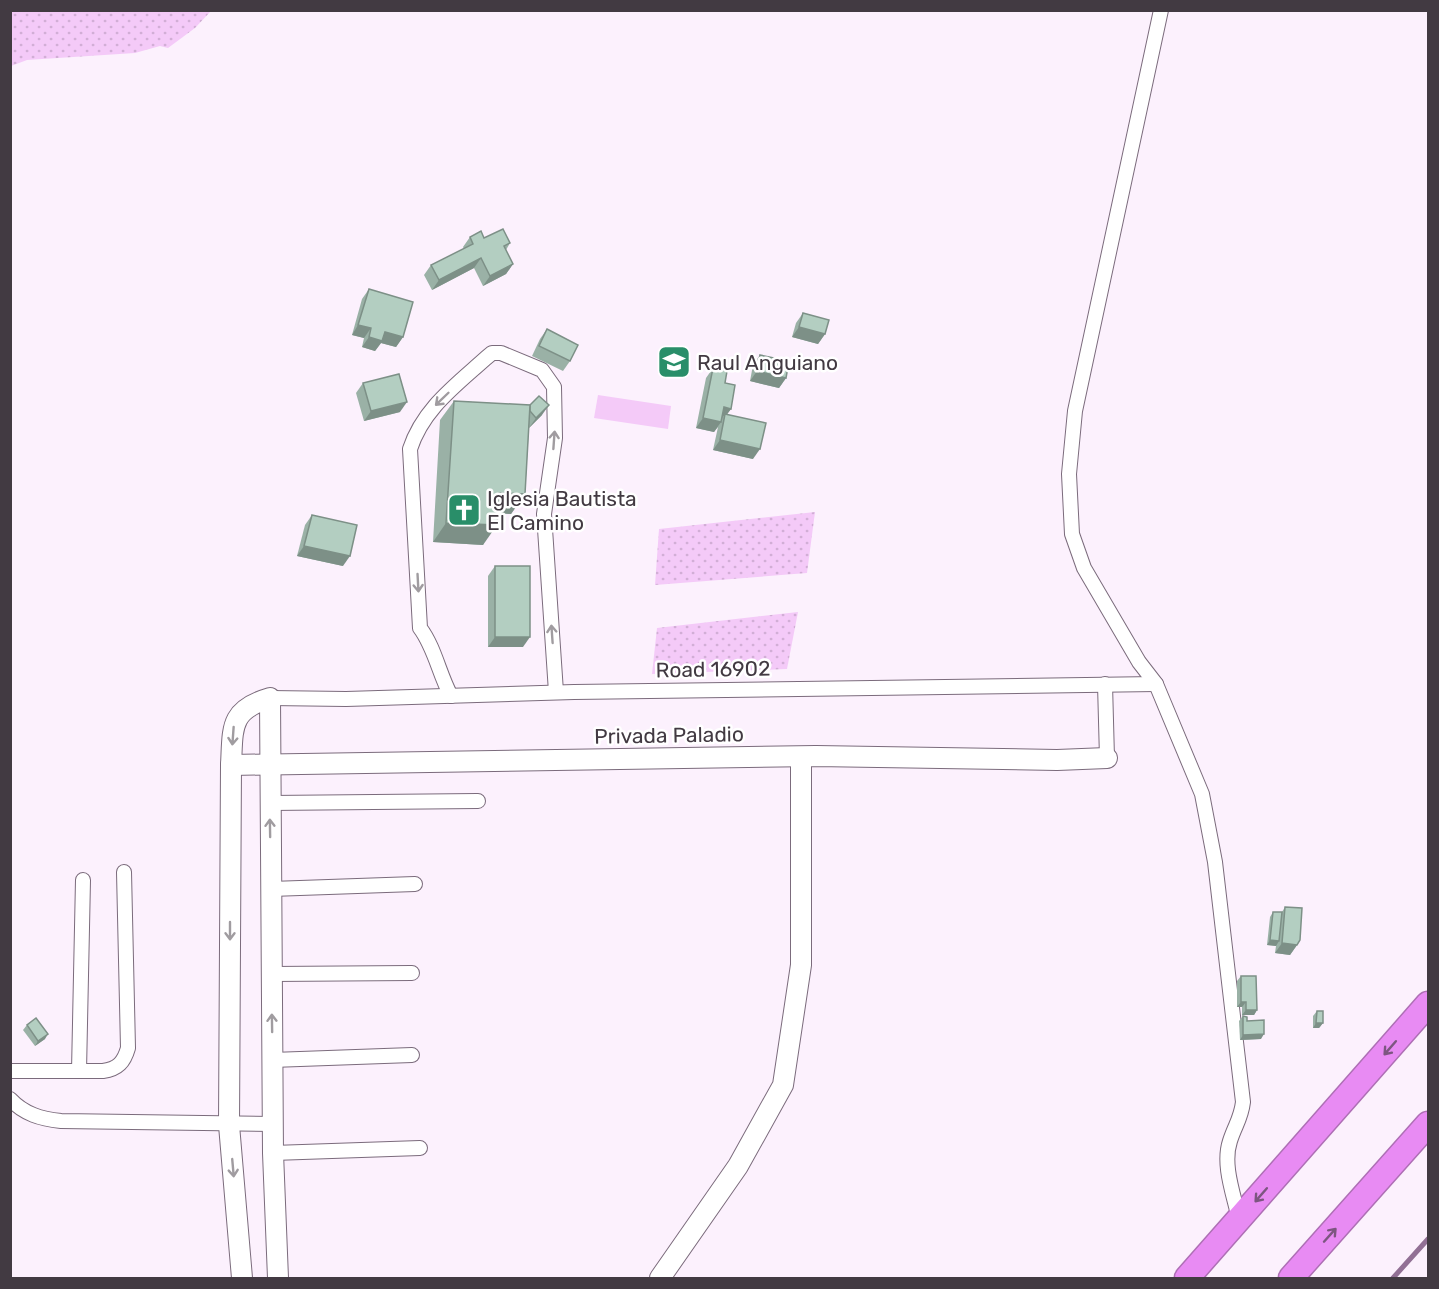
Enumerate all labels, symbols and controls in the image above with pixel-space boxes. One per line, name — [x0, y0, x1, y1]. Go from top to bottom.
school or university icon: Raul Anguiano — [656, 344, 692, 380]
place label: Raul Anguiano — [697, 350, 838, 375]
one-way arrow — [435, 391, 450, 406]
one-way arrow — [549, 431, 560, 450]
place label: Iglesia Bautista El Camino — [487, 486, 637, 535]
church icon: Iglesia Bautista El Camino — [446, 492, 482, 528]
one-way arrow — [412, 573, 423, 593]
one-way arrow — [546, 625, 557, 644]
street label: Road 16902 — [655, 656, 771, 682]
street label: Privada Paladio — [594, 721, 744, 749]
one-way arrow — [227, 725, 238, 745]
one-way arrow — [264, 819, 276, 839]
one-way arrow — [224, 920, 236, 940]
one-way arrow — [266, 1014, 278, 1034]
one-way arrow — [1383, 1040, 1397, 1055]
one-way arrow — [227, 1157, 238, 1177]
one-way arrow — [1254, 1187, 1268, 1202]
one-way arrow — [1323, 1228, 1337, 1243]

